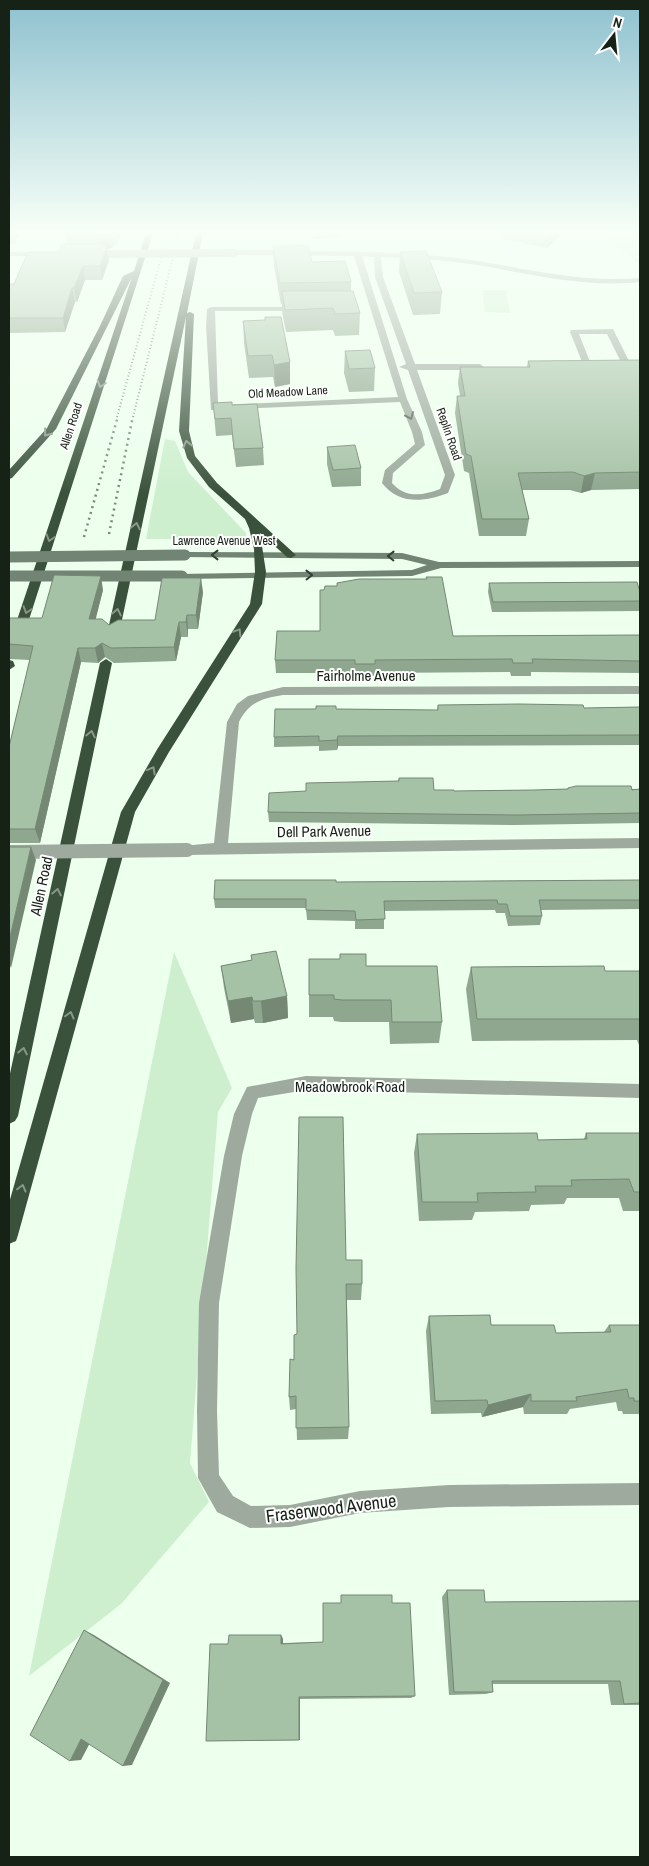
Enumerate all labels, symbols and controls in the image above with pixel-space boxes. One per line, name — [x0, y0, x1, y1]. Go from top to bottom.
north arrow — [589, 10, 639, 60]
text: N — [611, 13, 624, 32]
one-way arrow — [97, 379, 107, 387]
street label: Old Meadow Lane — [248, 382, 328, 402]
street label: Allen Road — [56, 401, 86, 452]
street label: Replin Road — [433, 406, 465, 462]
one-way arrow — [404, 411, 415, 420]
one-way arrow — [45, 427, 53, 436]
one-way arrow — [182, 440, 193, 449]
one-way arrow — [130, 522, 141, 531]
one-way arrow — [46, 533, 56, 542]
street label: Lawrence Avenue West — [172, 533, 276, 549]
one-way arrow — [211, 550, 218, 560]
one-way arrow — [387, 551, 394, 561]
one-way arrow — [306, 570, 313, 580]
one-way arrow — [22, 605, 32, 613]
one-way arrow — [111, 608, 122, 617]
one-way arrow — [232, 628, 242, 637]
street label: Fairholme Avenue — [316, 665, 416, 686]
one-way arrow — [85, 729, 96, 738]
one-way arrow — [146, 766, 156, 775]
street label: Dell Park Avenue — [277, 820, 371, 842]
street label: Allen Road — [24, 854, 58, 919]
one-way arrow — [51, 888, 62, 897]
one-way arrow — [64, 1011, 74, 1019]
one-way arrow — [17, 1047, 28, 1056]
street label: Meadowbrook Road — [295, 1076, 405, 1097]
one-way arrow — [16, 1184, 26, 1193]
street label: Fraserwood Avenue — [264, 1488, 398, 1528]

